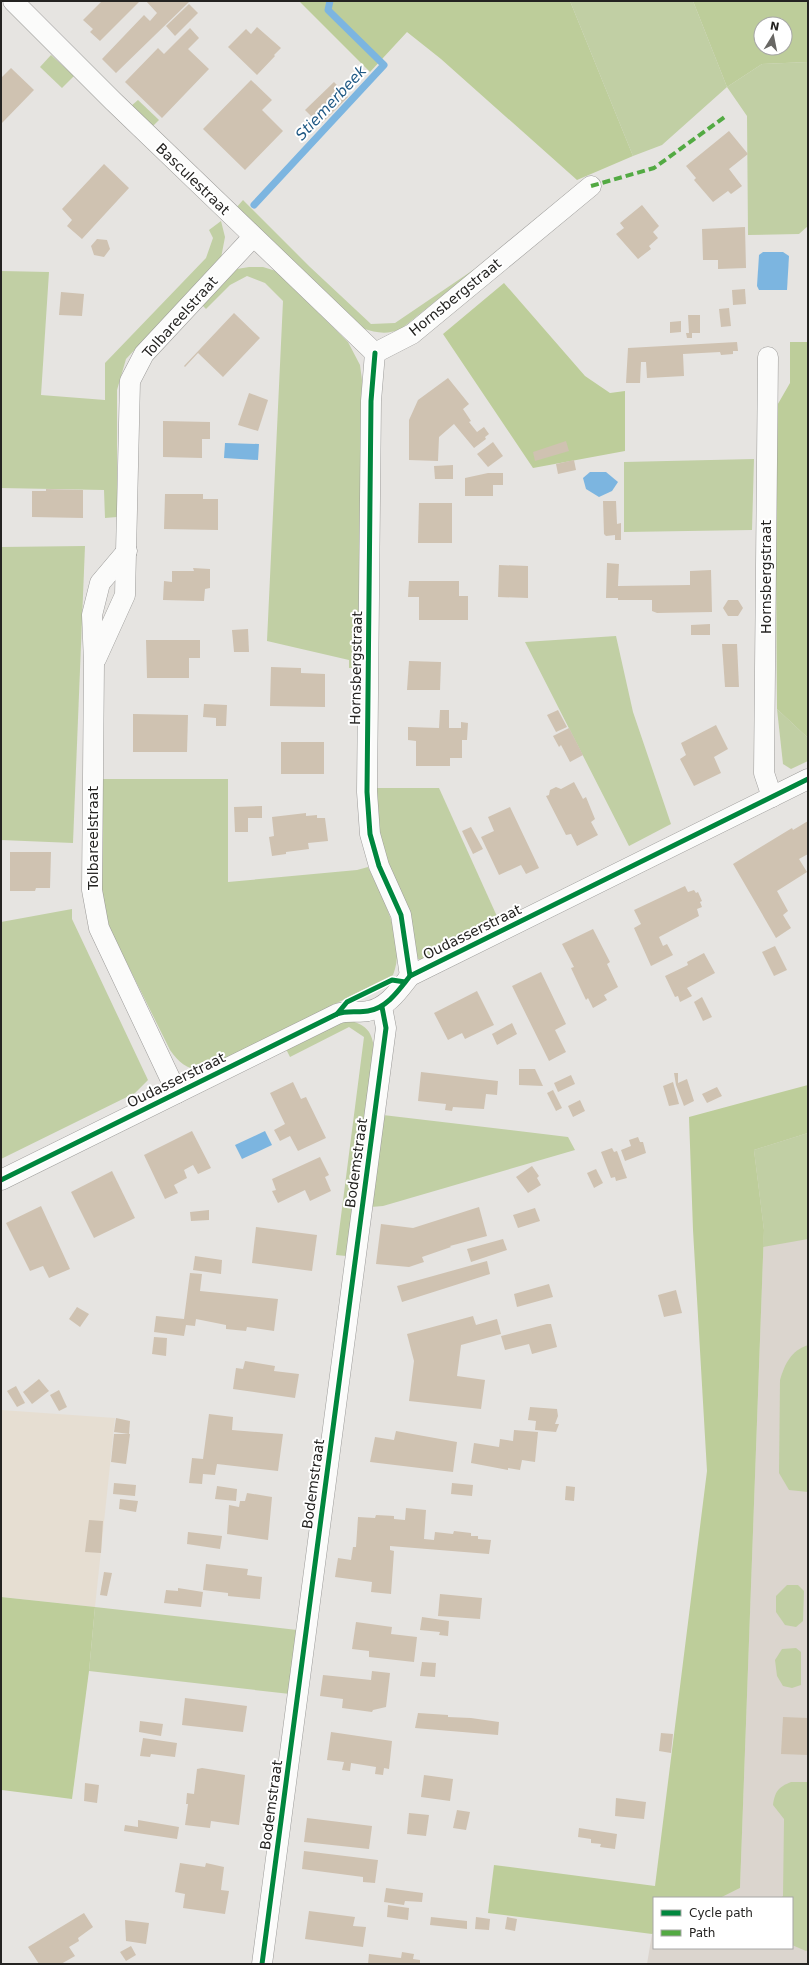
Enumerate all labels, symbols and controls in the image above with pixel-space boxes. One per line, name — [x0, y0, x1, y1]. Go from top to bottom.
north arrow — [753, 16, 793, 56]
text: N — [769, 19, 780, 34]
water label: Stiemerbeek — [292, 61, 371, 144]
street label: Basculestraat — [153, 140, 233, 218]
street label: Hornsbergstraat — [406, 255, 505, 339]
street label: Tolbareelstraat — [139, 273, 221, 362]
street label: Hornsbergstraat — [758, 520, 774, 634]
street label: Hornsbergstraat — [347, 610, 365, 725]
street label: Tolbareelstraat — [85, 786, 101, 891]
street label: Oudasserstraat — [420, 901, 524, 963]
street label: Oudasserstraat — [124, 1049, 228, 1111]
street label: Bodemstraat — [342, 1117, 370, 1209]
street label: Bodemstraat — [299, 1438, 327, 1530]
street label: Bodemstraat — [257, 1759, 285, 1851]
legend — [653, 1897, 793, 1949]
text: Cycle path — [689, 1906, 753, 1920]
text: Path — [689, 1926, 715, 1940]

